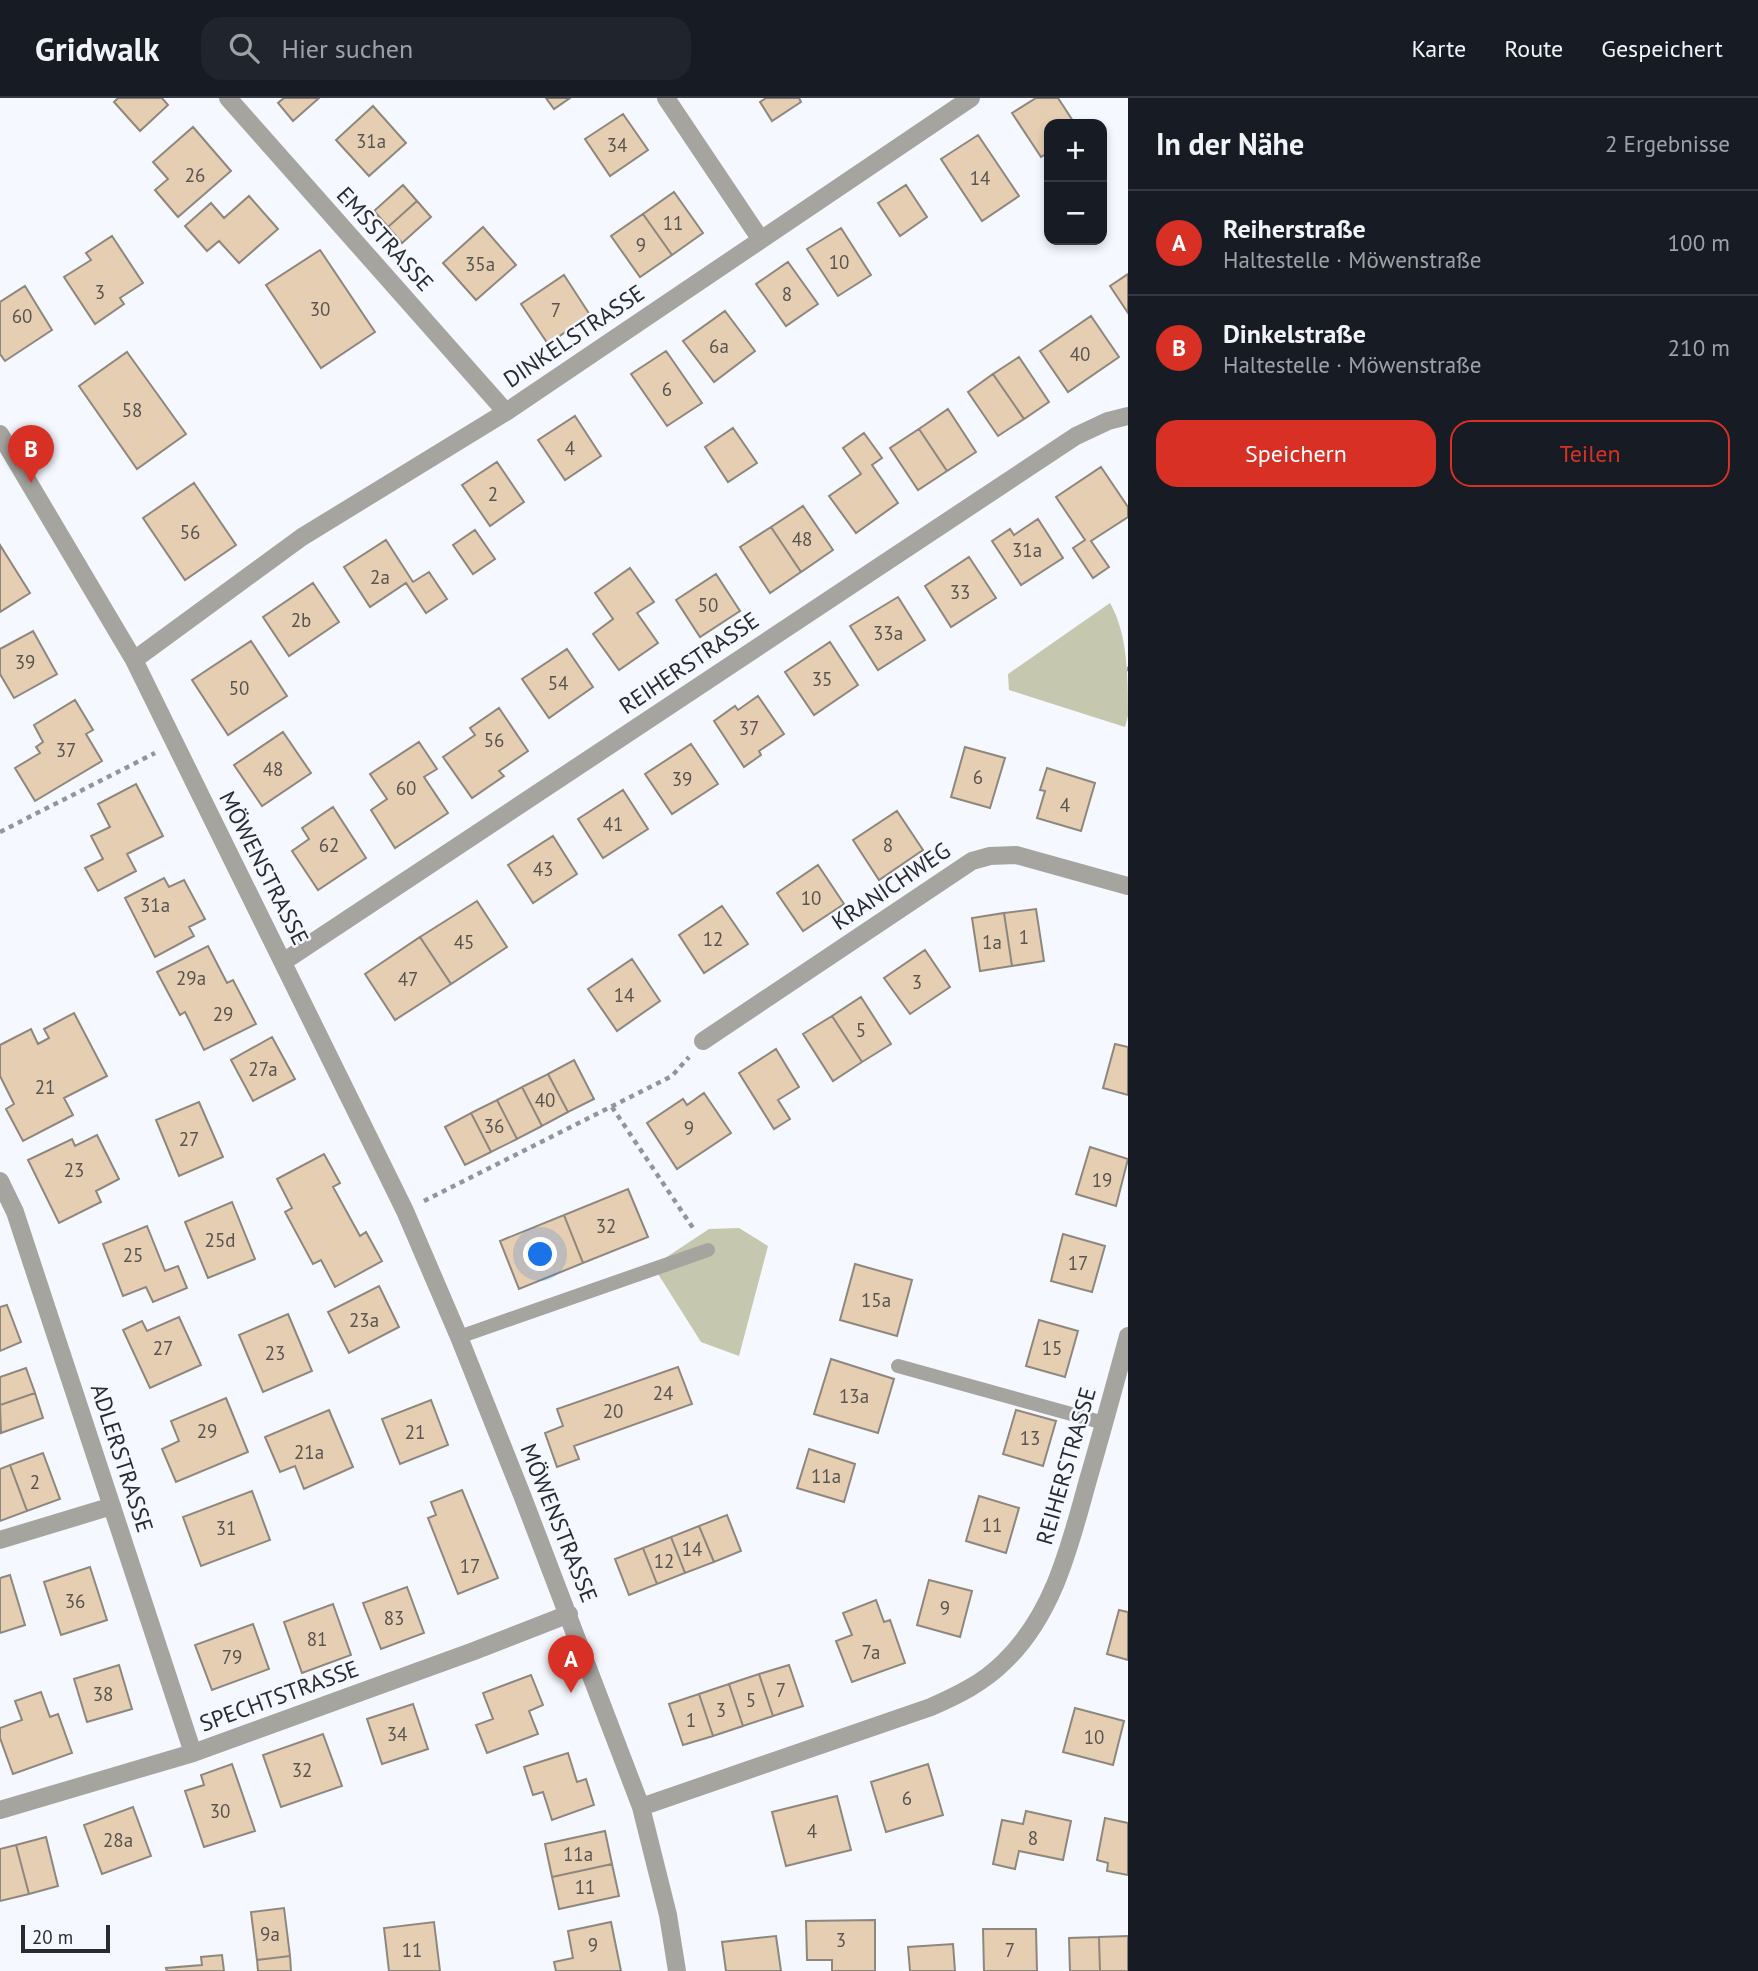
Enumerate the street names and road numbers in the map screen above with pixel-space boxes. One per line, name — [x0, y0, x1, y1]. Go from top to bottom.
street label: EMSSTRASSE — [331, 180, 440, 297]
street label: DINKELSTRASSE — [498, 278, 650, 393]
street label: REIHERSTRASSE — [613, 605, 764, 720]
street label: MÖWENSTRASSE — [213, 786, 316, 949]
street label: KRANICHWEG — [826, 835, 956, 936]
street label: ADLERSTRASSE — [85, 1380, 160, 1536]
street label: REIHERSTRASSE — [1029, 1384, 1102, 1548]
street label: MÖWENSTRASSE — [514, 1439, 604, 1606]
street label: SPECHTSTRASSE — [195, 1653, 362, 1738]

